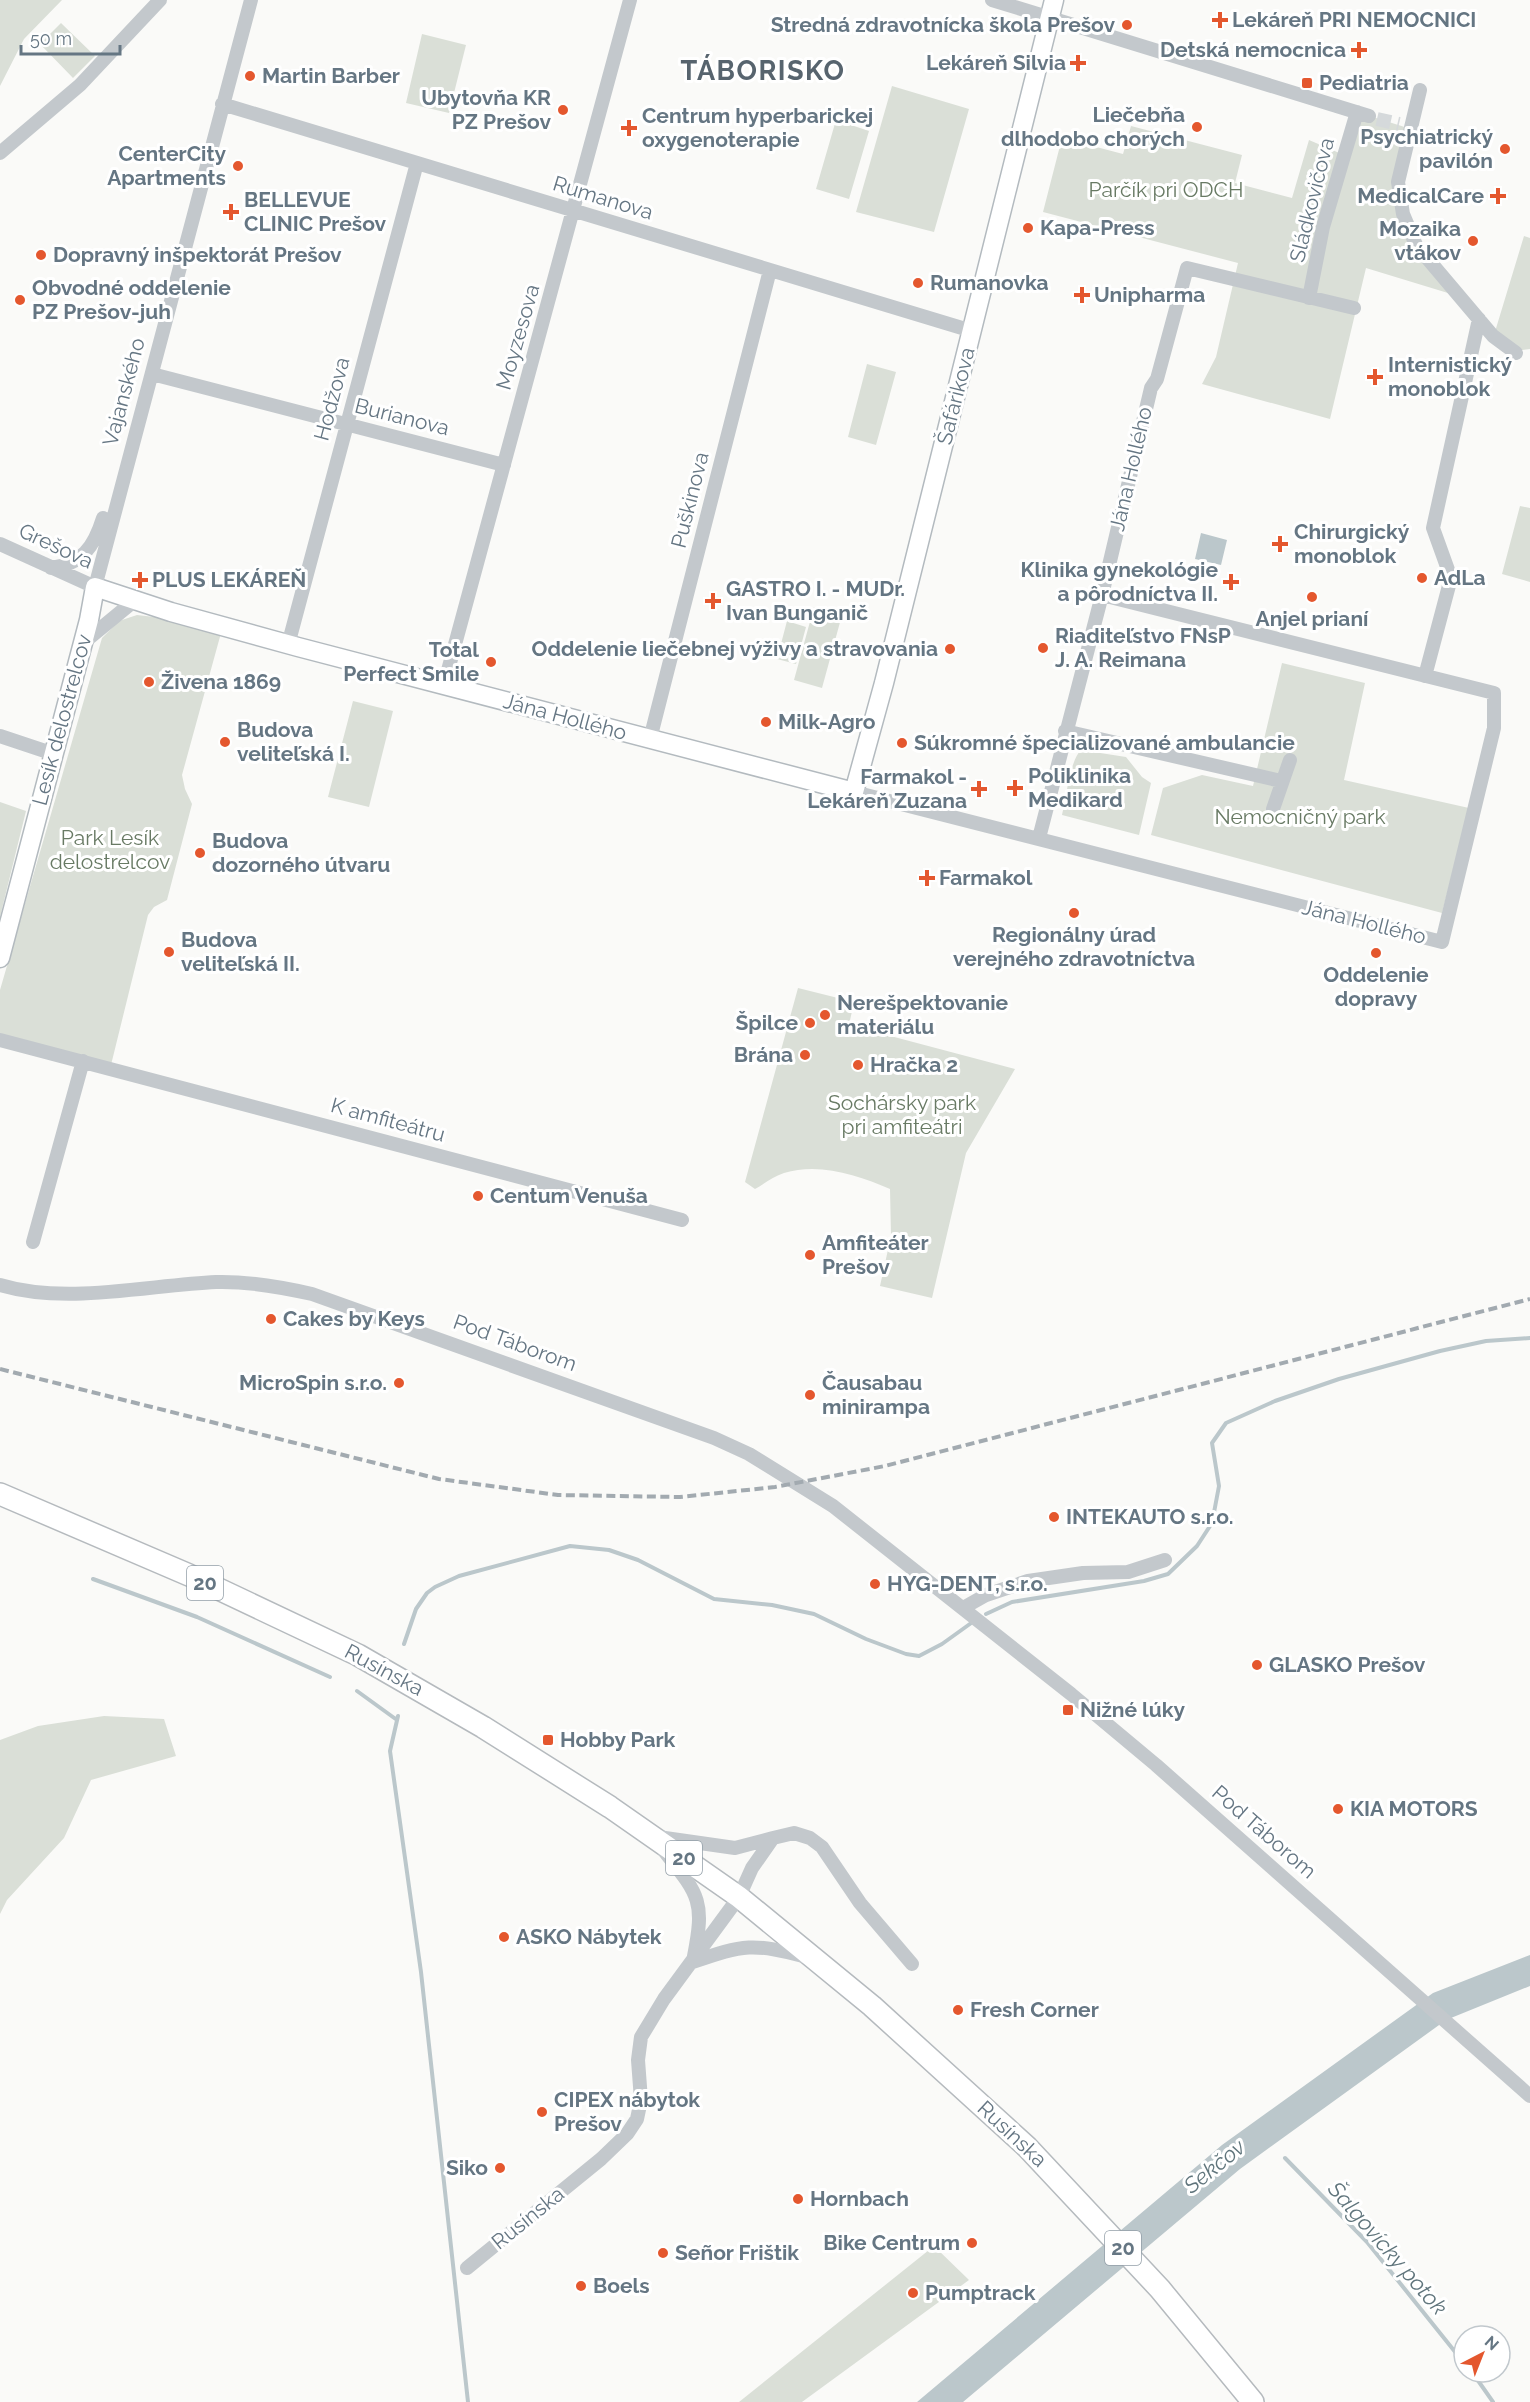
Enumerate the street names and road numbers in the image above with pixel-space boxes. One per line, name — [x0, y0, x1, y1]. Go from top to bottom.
street label: Sládkovičova — [1284, 135, 1339, 265]
street label: Rumanova — [550, 170, 656, 225]
street label: Moyzesova — [491, 281, 545, 393]
street label: Vajanského — [97, 335, 150, 449]
street label: Šafárikova — [931, 345, 980, 447]
street label: Hodžova — [308, 354, 355, 443]
street label: Burianova — [352, 393, 452, 440]
street label: Jána Hollého — [1104, 404, 1157, 533]
street label: Puškinova — [666, 449, 714, 551]
street label: Grešova — [15, 518, 97, 574]
street label: Lesík delostrelcov — [27, 632, 96, 808]
street label: Jána Hollého — [501, 688, 630, 745]
street label: Jána Hollého — [1300, 894, 1429, 949]
street label: K amfiteátru — [328, 1092, 448, 1147]
street label: Pod Táborom — [450, 1309, 580, 1376]
road number: 20 — [187, 1566, 223, 1600]
street label: Rusínska — [341, 1638, 428, 1701]
street label: Pod Táborom — [1207, 1780, 1321, 1884]
road number: 20 — [666, 1841, 702, 1875]
street label: Rusínska — [972, 2095, 1052, 2172]
street label: Rusínska — [487, 2181, 569, 2254]
road number: 20 — [1105, 2231, 1141, 2265]

